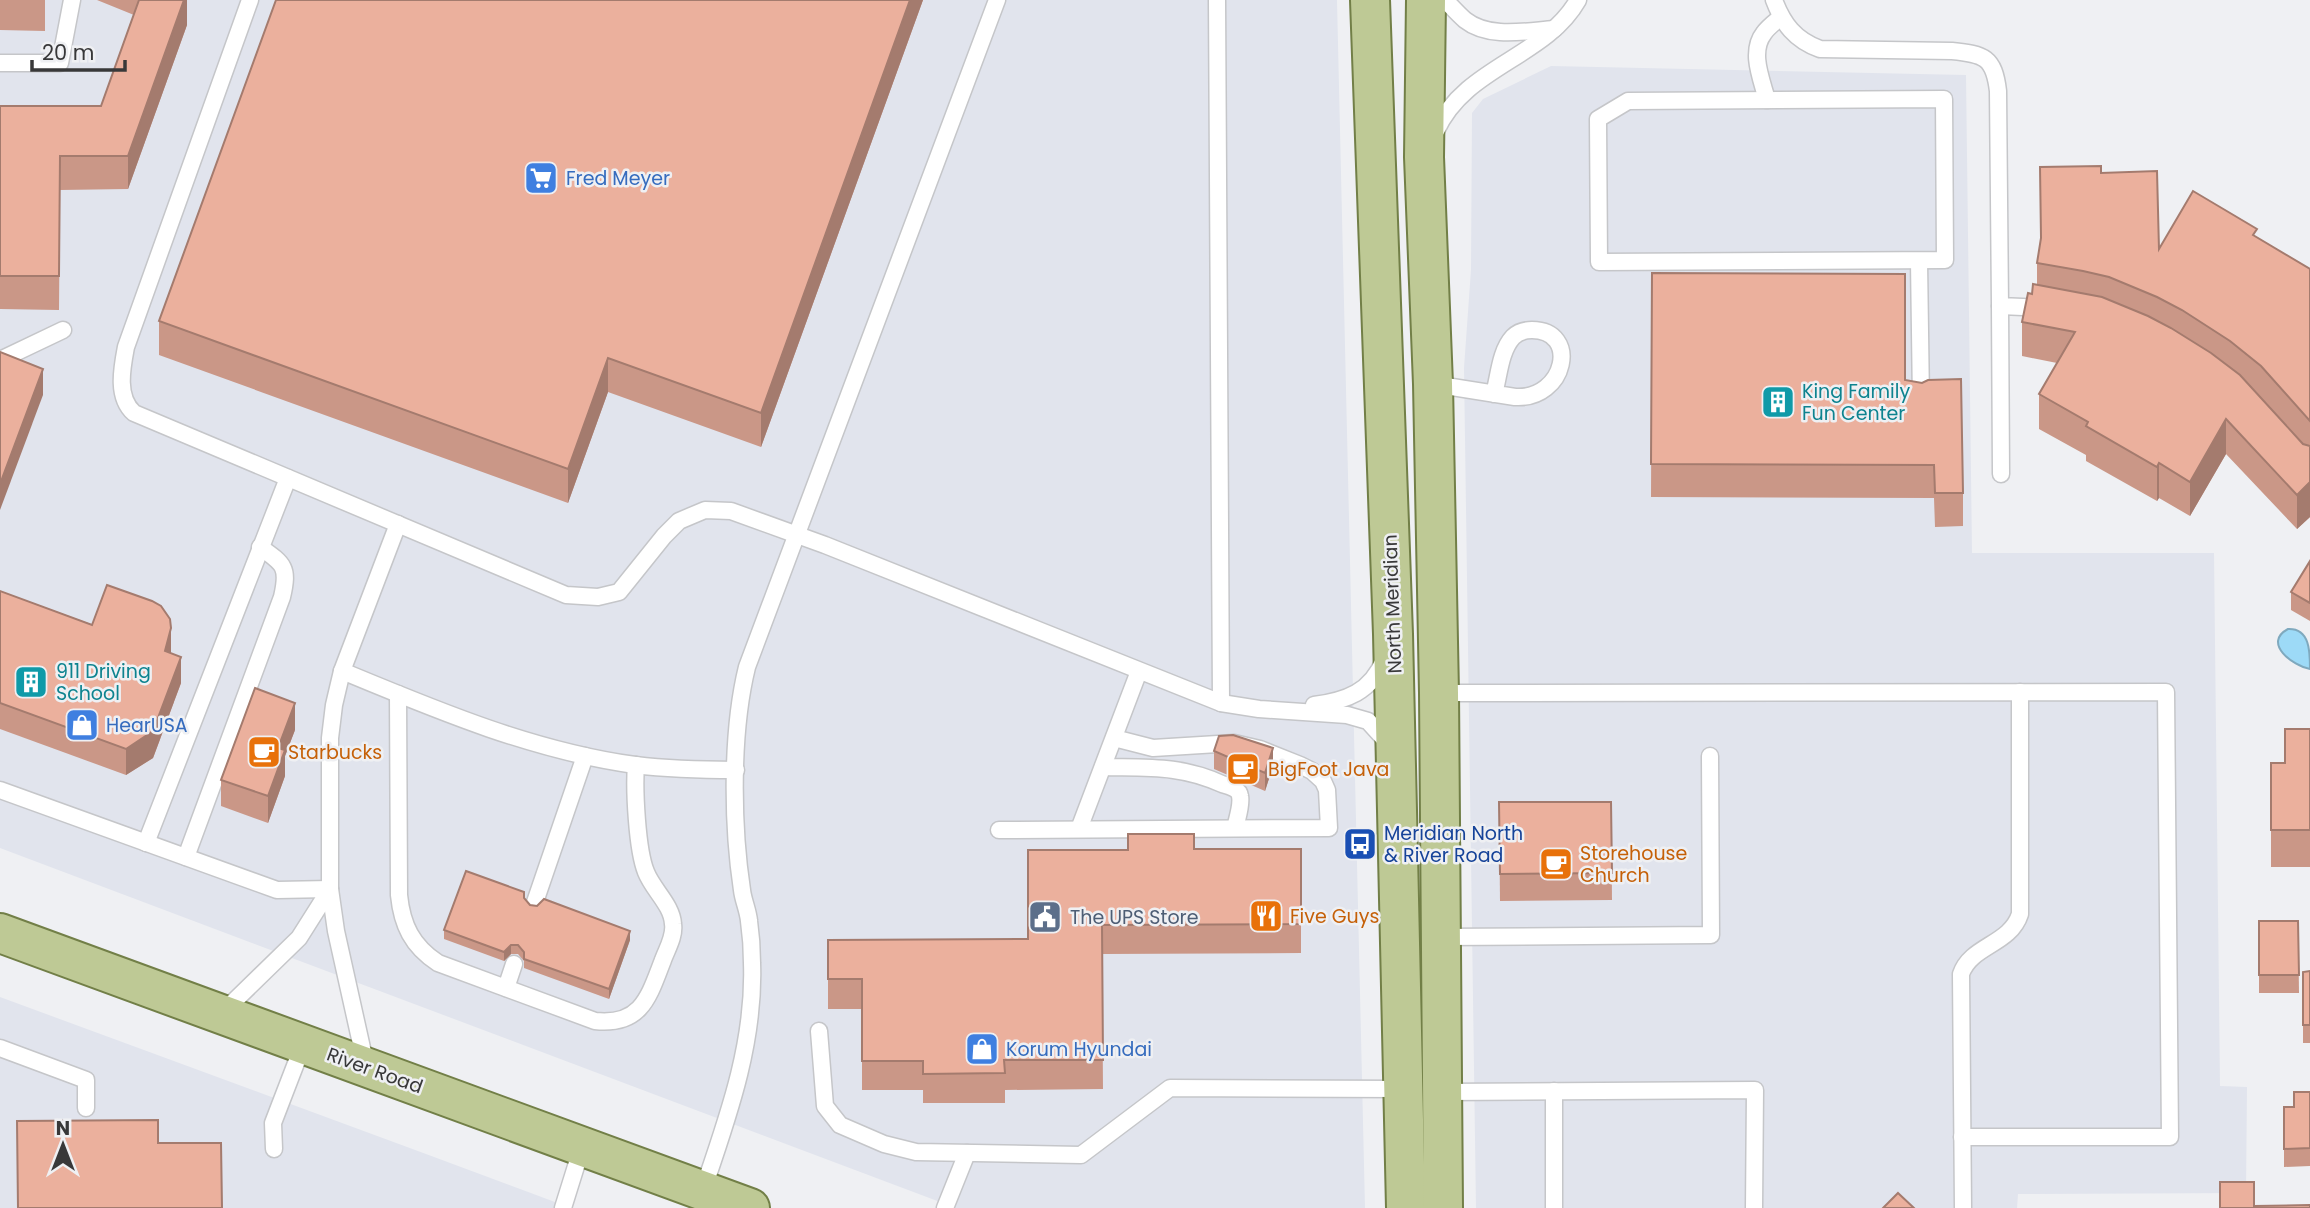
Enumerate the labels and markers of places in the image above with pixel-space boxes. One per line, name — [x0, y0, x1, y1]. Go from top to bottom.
supermarket icon: Fred Meyer — [522, 159, 560, 197]
place label: Fred Meyer — [566, 165, 670, 192]
place label: King Family Fun Center — [1802, 378, 1910, 427]
building icon: King Family Fun Center — [1759, 383, 1797, 421]
place label: 911 Driving School — [56, 658, 151, 707]
building icon: 911 Driving School — [12, 663, 50, 701]
shop icon: HearUSA — [63, 706, 101, 744]
place label: HearUSA — [106, 712, 188, 739]
cafe icon: Starbucks — [245, 733, 283, 771]
place label: Starbucks — [288, 739, 382, 766]
cafe icon: BigFoot Java — [1224, 750, 1262, 788]
place label: BigFoot Java — [1268, 756, 1389, 783]
place label: Meridian North & River Road — [1384, 820, 1523, 869]
bus stop icon: Meridian North & River Road — [1341, 825, 1379, 863]
place label: Storehouse Church — [1580, 840, 1687, 889]
cafe icon: Storehouse Church — [1537, 845, 1575, 883]
restaurant icon: Five Guys — [1247, 897, 1285, 935]
public building icon: The UPS Store — [1026, 898, 1064, 936]
place label: Five Guys — [1290, 903, 1379, 930]
place label: The UPS Store — [1070, 904, 1198, 931]
shop icon: Korum Hyundai — [963, 1030, 1001, 1068]
place label: Korum Hyundai — [1006, 1036, 1152, 1063]

